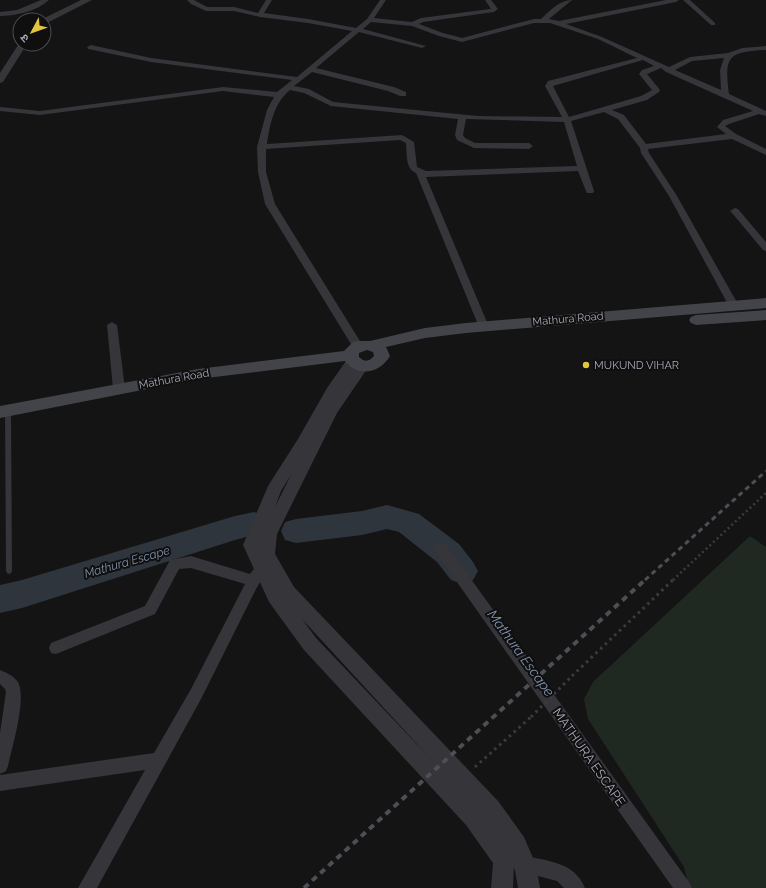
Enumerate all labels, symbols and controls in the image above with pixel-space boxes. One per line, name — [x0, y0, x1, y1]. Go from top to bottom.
north arrow — [12, 12, 52, 52]
text: उ — [17, 31, 32, 45]
street label: Mathura Road — [532, 309, 604, 329]
place label: MUKUND VIHAR — [594, 359, 679, 372]
marker: MUKUND VIHAR — [581, 360, 591, 370]
street label: Mathura Road — [138, 366, 210, 392]
water label: Mathura Escape — [83, 543, 172, 581]
water label: Mathura Escape — [484, 607, 558, 700]
street label: MATHURA ESCAPE — [550, 705, 628, 809]

